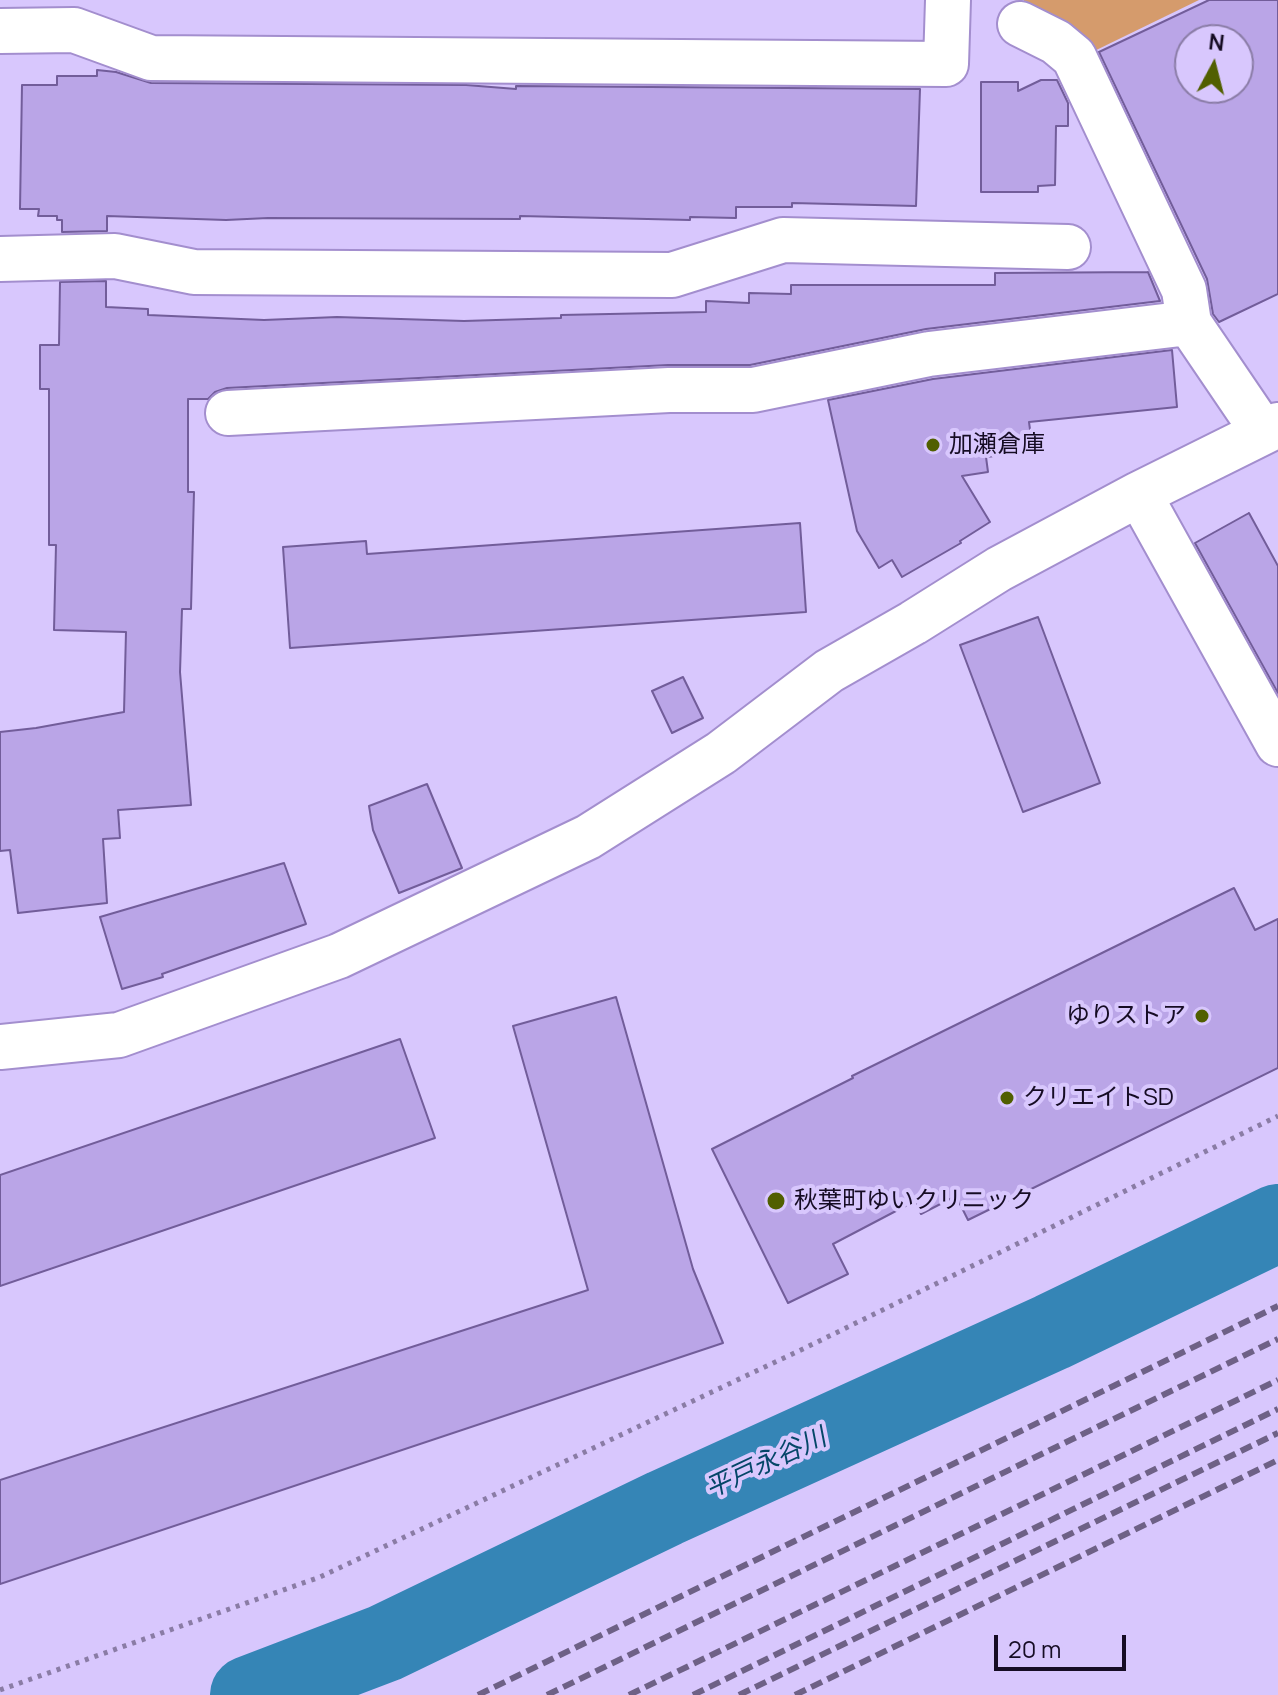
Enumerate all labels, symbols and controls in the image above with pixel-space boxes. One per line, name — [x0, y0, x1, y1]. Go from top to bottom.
north arrow — [1174, 24, 1254, 104]
text: N — [1207, 26, 1226, 58]
place label: 加瀬倉庫 — [949, 431, 1045, 459]
marker: 加瀬倉庫 — [924, 436, 942, 454]
place label: ゆりストア — [1066, 1002, 1186, 1030]
marker: ゆりストア — [1193, 1007, 1211, 1025]
place label: クリエイトSD — [1023, 1084, 1174, 1112]
marker: クリエイトSD — [998, 1089, 1016, 1107]
place label: 秋葉町ゆいクリニック — [794, 1187, 1034, 1215]
marker: 秋葉町ゆいクリニック — [765, 1190, 787, 1212]
water label: 平戸永谷川 — [700, 1422, 832, 1506]
scale bar — [998, 1619, 1130, 1669]
text: 20 m — [1008, 1632, 1061, 1665]

